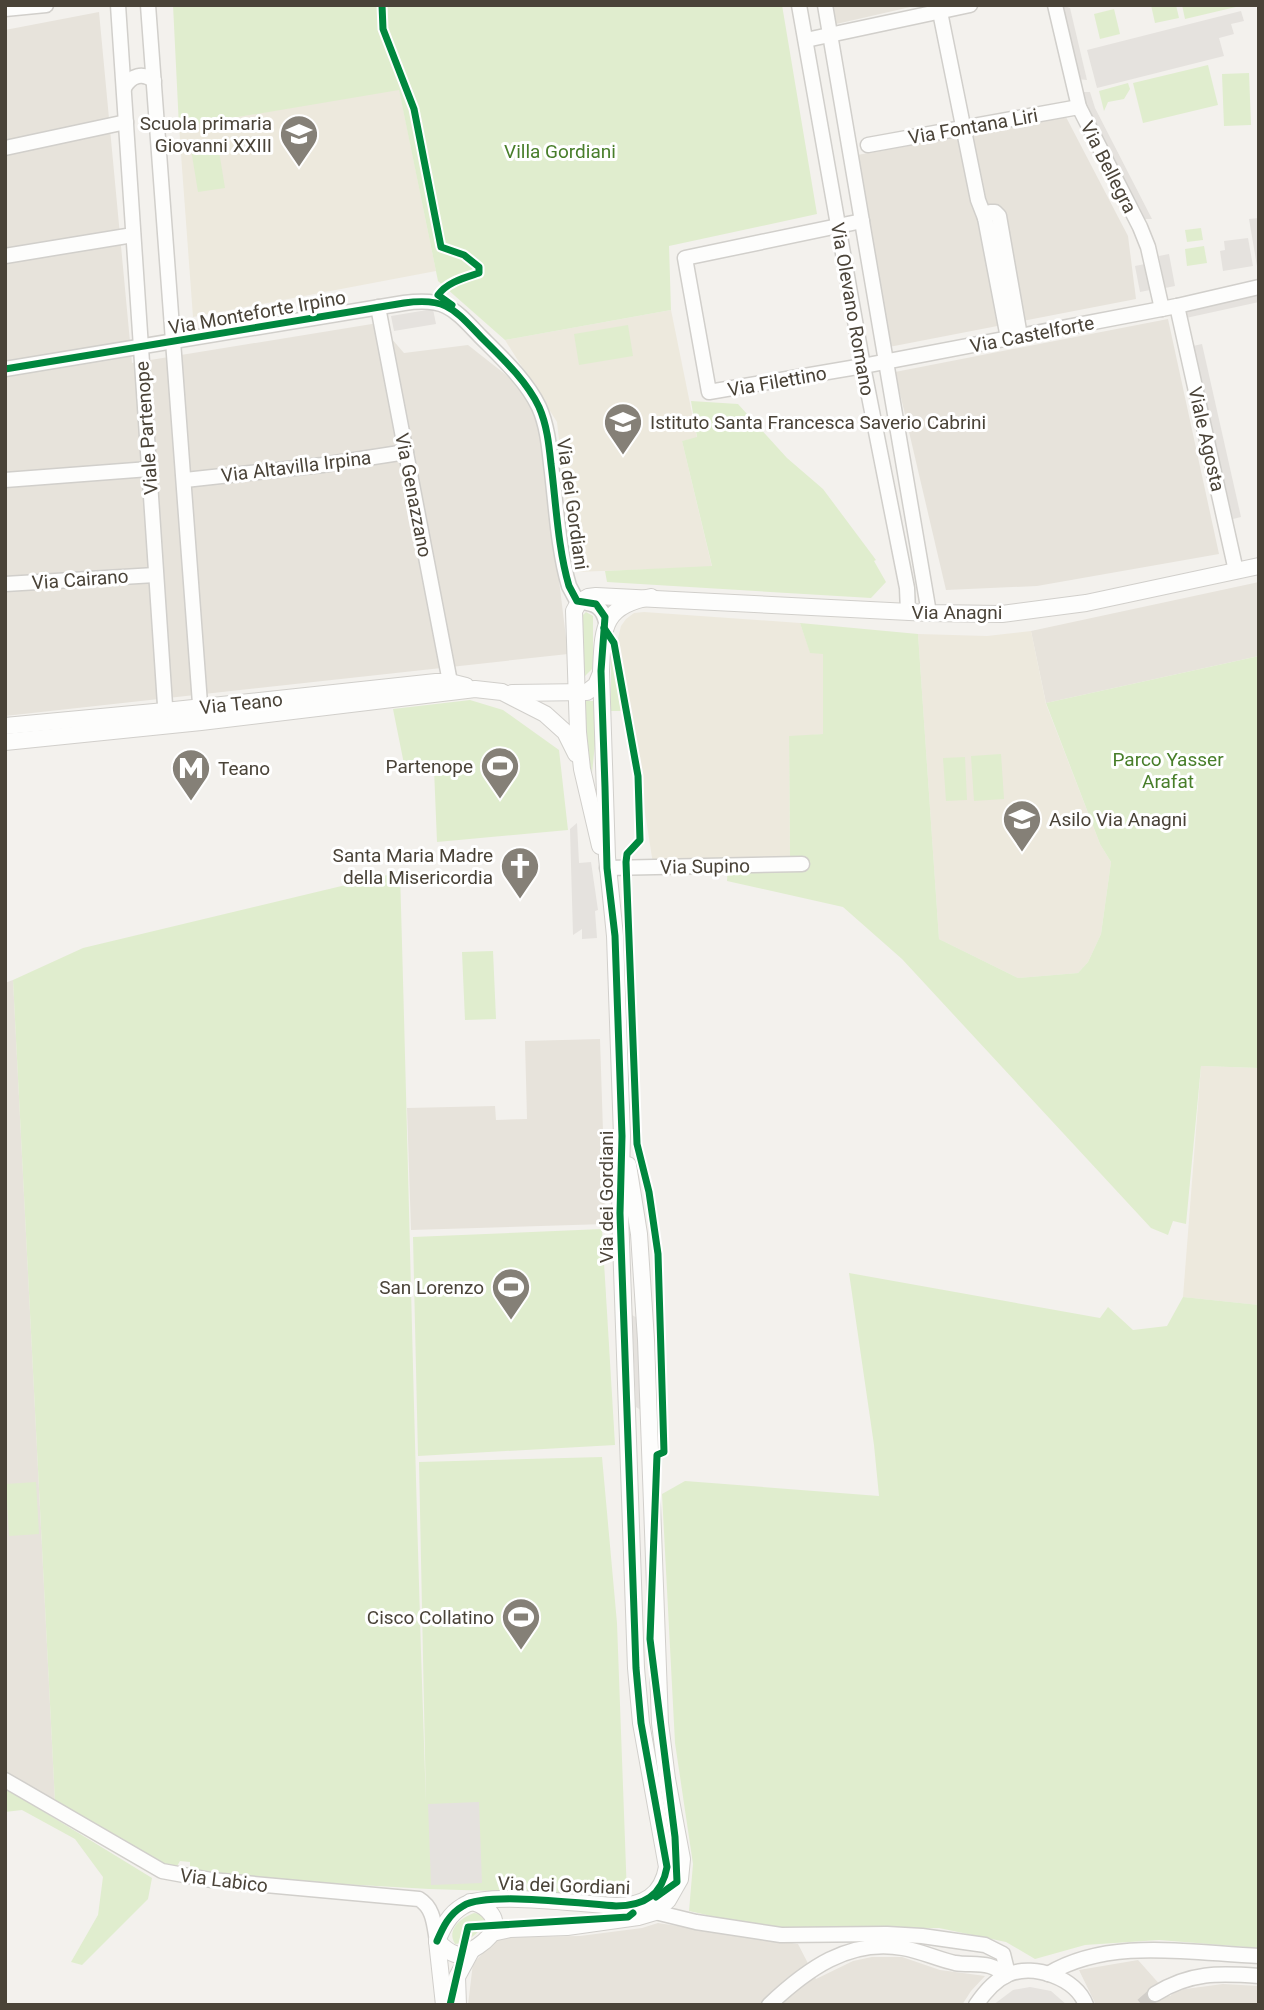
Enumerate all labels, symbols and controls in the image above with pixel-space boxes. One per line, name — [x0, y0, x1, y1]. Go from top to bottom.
street label: Via Fontana Liri — [906, 104, 1040, 149]
place label: Scuola primaria Giovanni XXIII — [140, 112, 272, 157]
school or university icon: Scuola primaria Giovanni XXIII — [278, 113, 320, 168]
street label: Via Bellegra — [1076, 117, 1142, 217]
park label: Villa Gordiani — [504, 140, 616, 163]
street label: Via Olevano Romano — [826, 221, 879, 398]
street label: Via Monteforte Irpino — [167, 286, 347, 339]
street label: Via Castelforte — [968, 311, 1096, 358]
street label: Viale Partenope — [130, 360, 163, 496]
street label: Via Filettino — [726, 361, 828, 401]
street label: Viale Agosta — [1183, 385, 1230, 494]
school or university icon: Istituto Santa Francesca Saverio Cabrini — [602, 401, 644, 456]
place label: Istituto Santa Francesca Saverio Cabrini — [650, 411, 986, 434]
street label: Via Genazzano — [390, 431, 437, 559]
street label: Via dei Gordiani — [552, 437, 593, 571]
street label: Via Altavilla Irpina — [220, 446, 372, 487]
street label: Via Cairano — [31, 565, 129, 594]
street label: Via Anagni — [912, 601, 1002, 624]
street label: Via Teano — [198, 688, 284, 719]
sports icon: Partenope — [479, 745, 521, 800]
metro station icon: Teano — [170, 747, 212, 802]
park label: Parco Yasser Arafat — [1112, 748, 1224, 793]
place label: Partenope — [386, 755, 473, 778]
place label: Teano — [218, 757, 270, 780]
school or university icon: Asilo Via Anagni — [1001, 798, 1043, 853]
place label: Asilo Via Anagni — [1049, 808, 1187, 831]
place label: Santa Maria Madre della Misericordia — [333, 844, 493, 889]
church icon: Santa Maria Madre della Misericordia — [499, 845, 541, 900]
street label: Via Supino — [660, 854, 750, 879]
street label: Via dei Gordiani — [595, 1131, 618, 1263]
sports icon: San Lorenzo — [490, 1266, 532, 1321]
place label: San Lorenzo — [379, 1276, 484, 1299]
sports icon: Cisco Collatino — [500, 1596, 542, 1651]
place label: Cisco Collatino — [367, 1606, 494, 1629]
street label: Via Labico — [179, 1864, 269, 1897]
street label: Via dei Gordiani — [497, 1872, 631, 1899]

